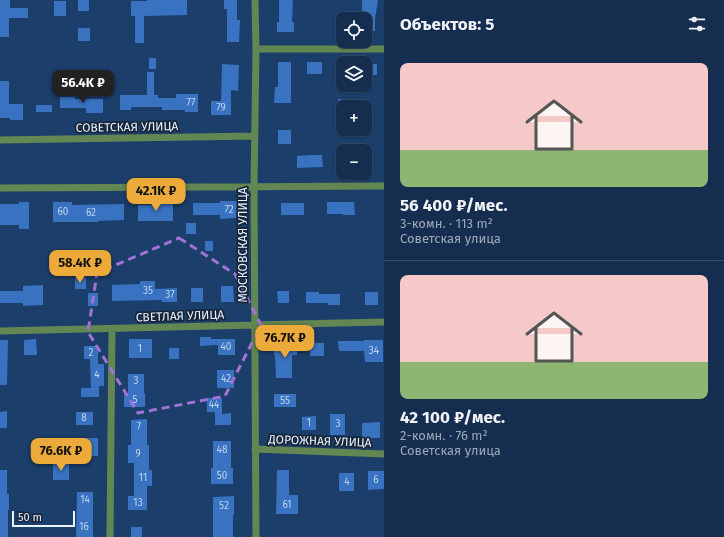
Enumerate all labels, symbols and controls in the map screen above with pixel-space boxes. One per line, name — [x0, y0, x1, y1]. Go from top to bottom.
map controls — [336, 12, 372, 180]
button: locate — [336, 12, 372, 48]
icon: filters — [686, 13, 708, 35]
text: Объектов: 5 — [400, 14, 494, 35]
button: layers — [336, 56, 372, 92]
pin: 56.4K ₽ — [46, 70, 120, 104]
text: 56.4K ₽ — [61, 75, 105, 90]
icon: home — [518, 89, 590, 161]
house number: 77 — [187, 97, 196, 109]
button: + — [336, 100, 372, 136]
house number: 79 — [216, 102, 226, 114]
street label: СОВЕТСКАЯ УЛИЦА — [76, 119, 179, 135]
button: − — [336, 144, 372, 180]
pin: 42.1K ₽ — [119, 178, 193, 212]
text: 42.1K ₽ — [136, 183, 176, 198]
street label: МОСКОВСКАЯ УЛИЦА — [236, 187, 250, 303]
text: 56 400 ₽/мес. — [400, 195, 508, 216]
house number: 72 — [224, 204, 234, 216]
house number: 60 — [58, 206, 69, 218]
house number: 62 — [86, 207, 96, 219]
text: 3-комн. · 113 m² — [400, 216, 493, 231]
text: Советская улица — [400, 231, 501, 246]
pin: 58.4K ₽ — [43, 250, 117, 284]
text: 58.4K ₽ — [58, 255, 102, 270]
house number: 35 — [143, 285, 153, 297]
house number: 37 — [165, 289, 175, 301]
icon: home — [518, 301, 590, 373]
street label: СВЕТЛАЯ УЛИЦА — [136, 307, 225, 325]
pin: 76.7K ₽ — [248, 325, 322, 359]
text: 76.7K ₽ — [264, 330, 306, 345]
house number: 40 — [221, 341, 232, 353]
house number: 1 — [138, 343, 142, 355]
house number: 34 — [369, 345, 380, 357]
house number: 2 — [89, 347, 94, 359]
house number: 4 — [94, 369, 100, 381]
house number: 42 — [221, 373, 231, 385]
house number: 3 — [134, 375, 139, 387]
house number: 5 — [132, 394, 138, 406]
house number: 55 — [280, 395, 290, 407]
house number: 44 — [209, 399, 220, 411]
text: 42 100 ₽/мес. — [400, 407, 505, 428]
house number: 8 — [81, 412, 87, 424]
house number: 1 — [307, 417, 311, 429]
house number: 3 — [336, 418, 341, 430]
house number: 7 — [137, 421, 142, 433]
text: 2-комн. · 76 m² — [400, 428, 488, 443]
street label: ДОРОЖНАЯ УЛИЦА — [267, 432, 372, 450]
pin: 76.6K ₽ — [24, 438, 98, 472]
text: 76.6K ₽ — [40, 443, 82, 458]
text: Советская улица — [400, 443, 501, 458]
house number: 48 — [217, 444, 228, 456]
house number: 9 — [135, 448, 141, 460]
house number: 50 — [217, 470, 228, 482]
house number: 11 — [139, 472, 147, 484]
house number: 6 — [373, 474, 379, 486]
house number: 4 — [344, 476, 350, 488]
house number: 14 — [80, 494, 91, 506]
house number: 13 — [133, 497, 143, 509]
house number: 61 — [282, 499, 292, 511]
house number: 52 — [219, 500, 229, 512]
scale bar — [12, 509, 75, 528]
text: 50 m — [18, 511, 42, 524]
house number: 16 — [79, 521, 89, 533]

